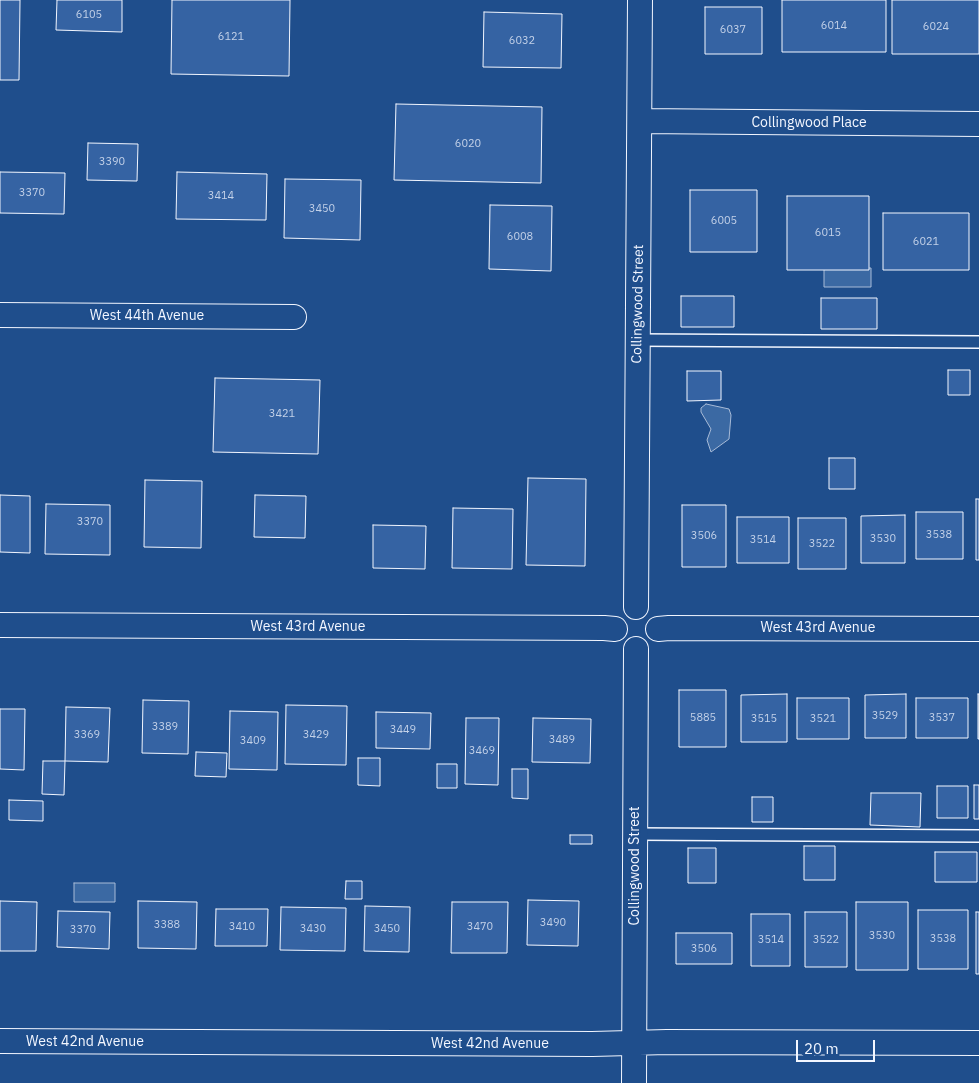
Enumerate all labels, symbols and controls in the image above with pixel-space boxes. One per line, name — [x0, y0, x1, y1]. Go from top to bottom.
house number: 6105 — [76, 8, 102, 22]
house number: 6014 — [821, 19, 847, 33]
house number: 6024 — [923, 20, 949, 34]
house number: 6037 — [720, 23, 746, 37]
house number: 6121 — [218, 30, 244, 44]
house number: 6032 — [509, 34, 535, 48]
street label: Collingwood Place — [751, 115, 867, 131]
house number: 6020 — [455, 137, 481, 151]
house number: 3390 — [99, 155, 125, 169]
house number: 3370 — [19, 186, 45, 200]
house number: 3414 — [208, 189, 234, 203]
house number: 3450 — [309, 202, 335, 216]
house number: 6005 — [711, 214, 737, 228]
house number: 6015 — [815, 226, 841, 240]
house number: 6008 — [507, 230, 533, 244]
house number: 6021 — [913, 235, 939, 249]
street label: Collingwood Street — [629, 244, 647, 364]
street label: West 44th Avenue — [90, 308, 204, 324]
house number: 3421 — [269, 407, 295, 421]
house number: 3370 — [77, 515, 103, 529]
house number: 3538 — [926, 528, 952, 542]
house number: 3506 — [691, 529, 717, 543]
house number: 3530 — [870, 532, 896, 546]
house number: 3514 — [750, 533, 776, 547]
house number: 3522 — [809, 537, 835, 551]
street label: West 43rd Avenue — [251, 619, 365, 635]
street label: West 43rd Avenue — [761, 620, 875, 636]
house number: 3529 — [872, 709, 898, 723]
house number: 5885 — [690, 711, 716, 725]
house number: 3537 — [929, 711, 955, 725]
house number: 3515 — [751, 712, 777, 726]
house number: 3521 — [810, 712, 836, 726]
house number: 3389 — [152, 720, 178, 734]
house number: 3449 — [390, 723, 416, 737]
house number: 3369 — [74, 728, 100, 742]
house number: 3429 — [303, 728, 329, 742]
house number: 3489 — [549, 733, 575, 747]
house number: 3409 — [240, 734, 266, 748]
house number: 3469 — [469, 744, 495, 758]
street label: Collingwood Street — [627, 806, 643, 926]
house number: 3490 — [540, 916, 566, 930]
house number: 3388 — [154, 918, 180, 932]
house number: 3410 — [229, 920, 255, 934]
house number: 3470 — [467, 920, 493, 934]
house number: 3430 — [300, 922, 326, 936]
house number: 3450 — [374, 922, 400, 936]
house number: 3370 — [70, 923, 96, 937]
house number: 3530 — [869, 929, 895, 943]
house number: 3538 — [930, 932, 956, 946]
house number: 3514 — [758, 933, 784, 947]
house number: 3522 — [813, 933, 839, 947]
house number: 3506 — [691, 942, 717, 956]
scale bar — [799, 1030, 878, 1062]
street label: West 42nd Avenue — [26, 1034, 144, 1050]
street label: West 42nd Avenue — [431, 1036, 549, 1052]
text: 20 m — [804, 1039, 839, 1058]

